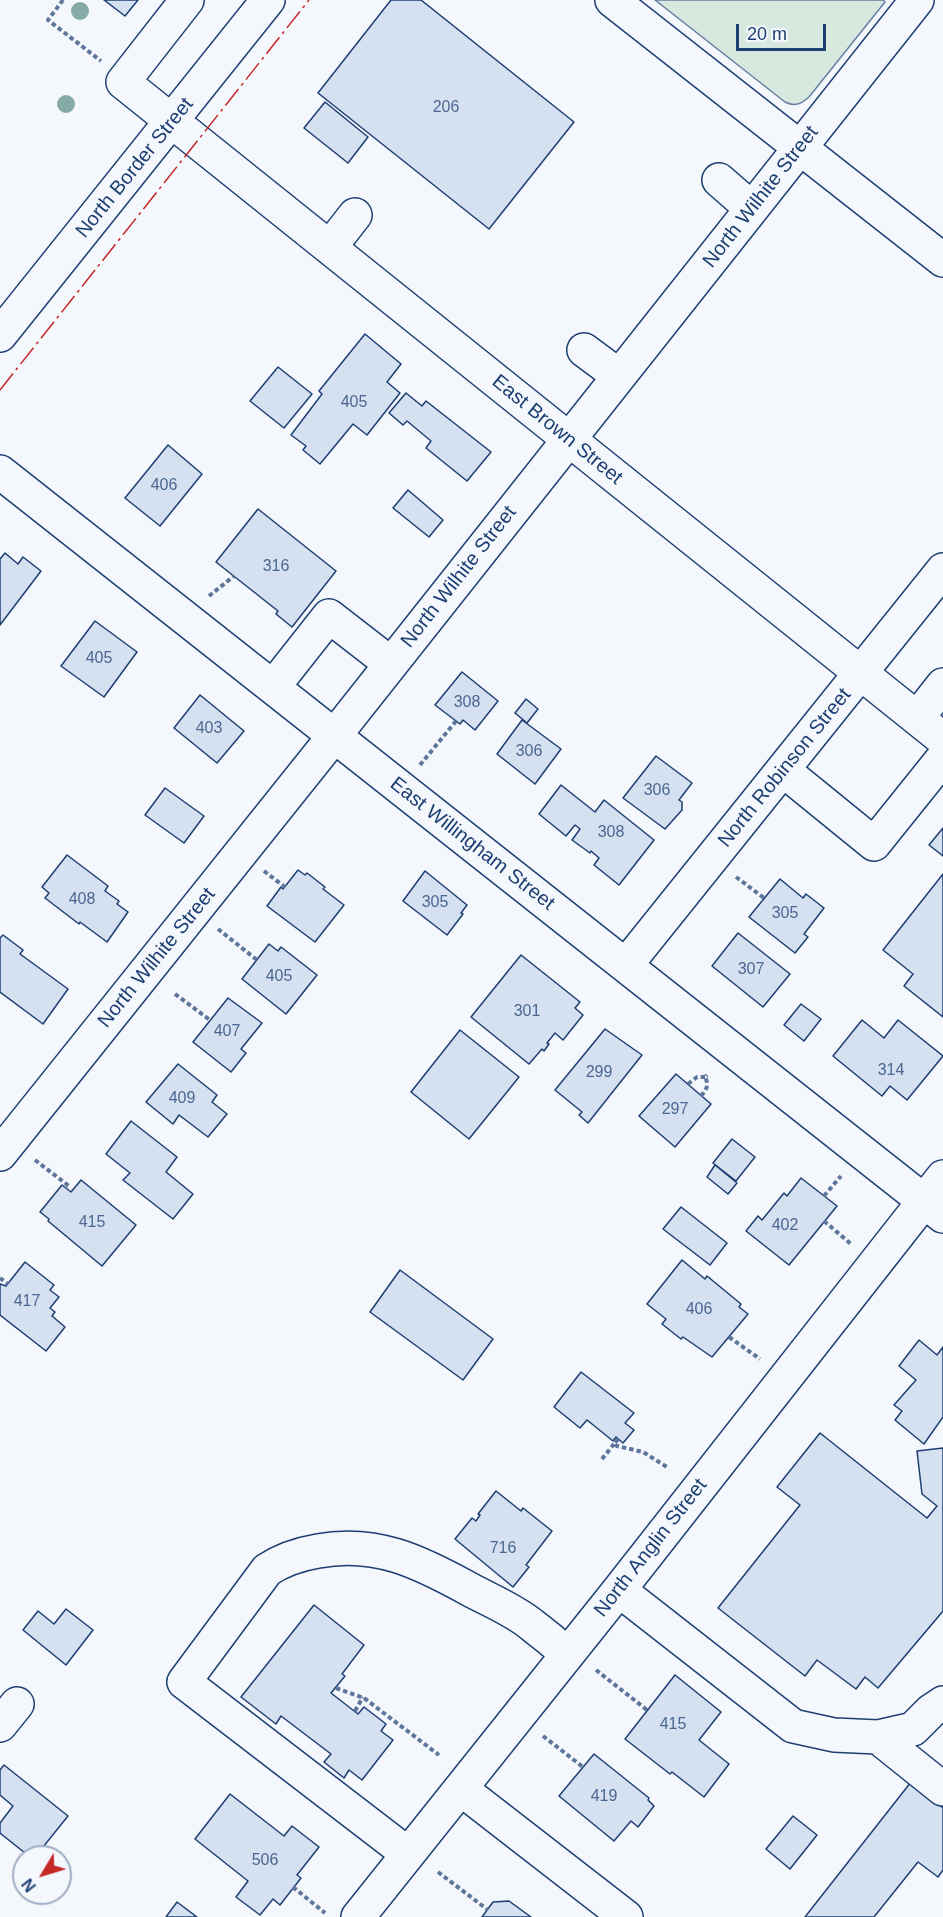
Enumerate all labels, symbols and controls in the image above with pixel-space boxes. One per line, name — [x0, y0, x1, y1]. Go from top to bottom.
scale bar — [739, 12, 829, 50]
text: 20 m — [747, 24, 787, 44]
street label: North Border Street — [71, 93, 199, 243]
house number: 206 — [433, 98, 459, 118]
street label: North Wilhite Street — [698, 121, 824, 273]
street label: East Brown Street — [487, 370, 627, 490]
house number: 405 — [341, 393, 367, 413]
house number: 406 — [151, 476, 177, 496]
street label: North Wilhite Street — [396, 501, 522, 653]
house number: 316 — [263, 557, 289, 577]
house number: 405 — [86, 649, 112, 669]
street label: North Robinson Street — [713, 684, 857, 852]
house number: 308 — [454, 693, 480, 713]
house number: 403 — [196, 719, 222, 739]
house number: 306 — [516, 742, 542, 762]
street label: East Willingham Street — [385, 772, 559, 916]
house number: 306 — [644, 781, 670, 801]
house number: 308 — [598, 823, 624, 843]
street label: North Wilhite Street — [93, 883, 221, 1033]
house number: 408 — [69, 890, 95, 910]
house number: 305 — [422, 893, 448, 913]
house number: 305 — [772, 904, 798, 924]
house number: 307 — [738, 960, 764, 980]
house number: 405 — [266, 967, 292, 987]
house number: 301 — [514, 1002, 540, 1022]
house number: 407 — [214, 1022, 240, 1042]
house number: 314 — [878, 1061, 904, 1081]
house number: 299 — [586, 1063, 612, 1083]
house number: 409 — [169, 1089, 195, 1109]
house number: 297 — [662, 1100, 688, 1120]
house number: 415 — [79, 1213, 105, 1233]
house number: 402 — [772, 1216, 798, 1236]
house number: 417 — [14, 1292, 40, 1312]
house number: 406 — [686, 1300, 712, 1320]
street label: North Anglin Street — [590, 1474, 712, 1622]
house number: 716 — [490, 1539, 516, 1559]
house number: 415 — [660, 1715, 686, 1735]
house number: 419 — [591, 1787, 617, 1807]
north arrow — [12, 1845, 72, 1905]
house number: 506 — [252, 1851, 278, 1871]
text: N — [19, 1875, 39, 1895]

